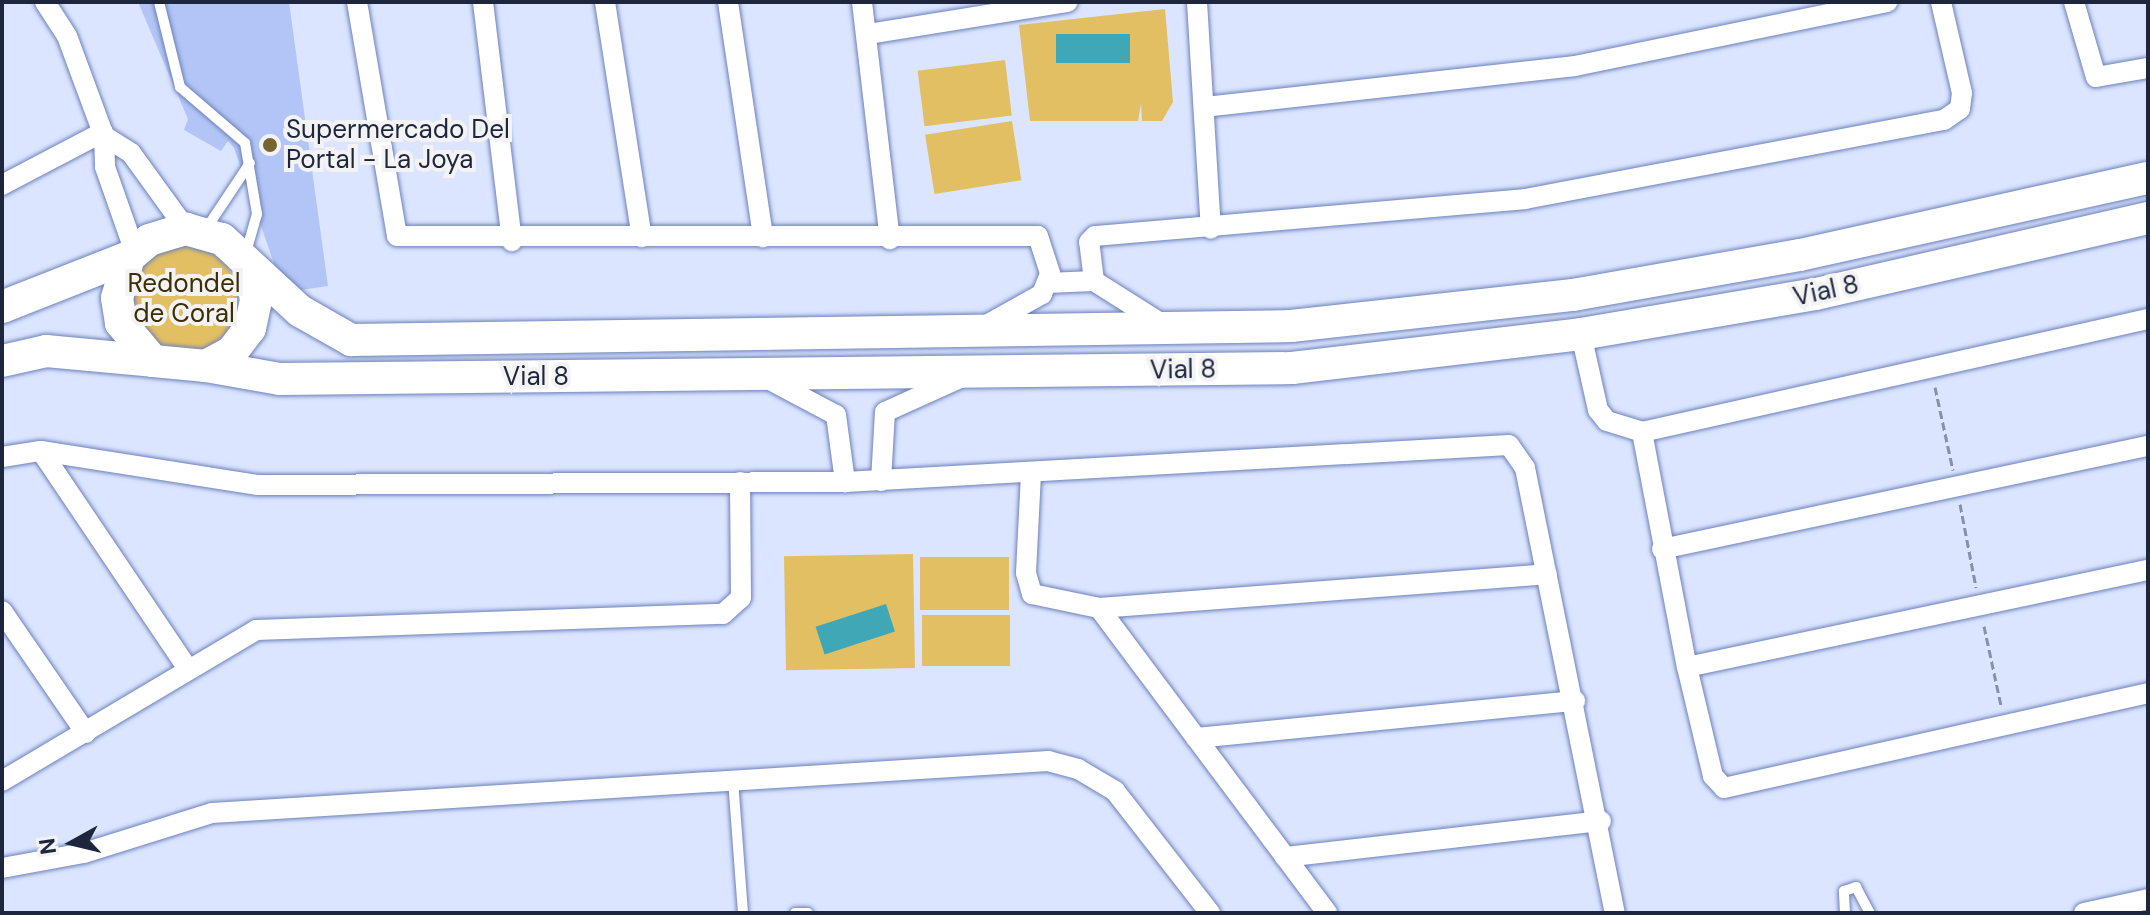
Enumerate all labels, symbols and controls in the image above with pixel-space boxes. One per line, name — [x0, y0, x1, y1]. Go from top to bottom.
place label: Supermercado Del Portal - La Joya — [286, 114, 510, 176]
marker: Supermercado Del Portal - La Joya — [261, 136, 279, 154]
park label: Redondel de Coral — [128, 268, 240, 330]
street label: Vial 8 — [1790, 269, 1862, 313]
street label: Vial 8 — [1150, 354, 1216, 386]
street label: Vial 8 — [503, 361, 569, 393]
north arrow — [32, 803, 112, 883]
text: N — [32, 836, 63, 856]

